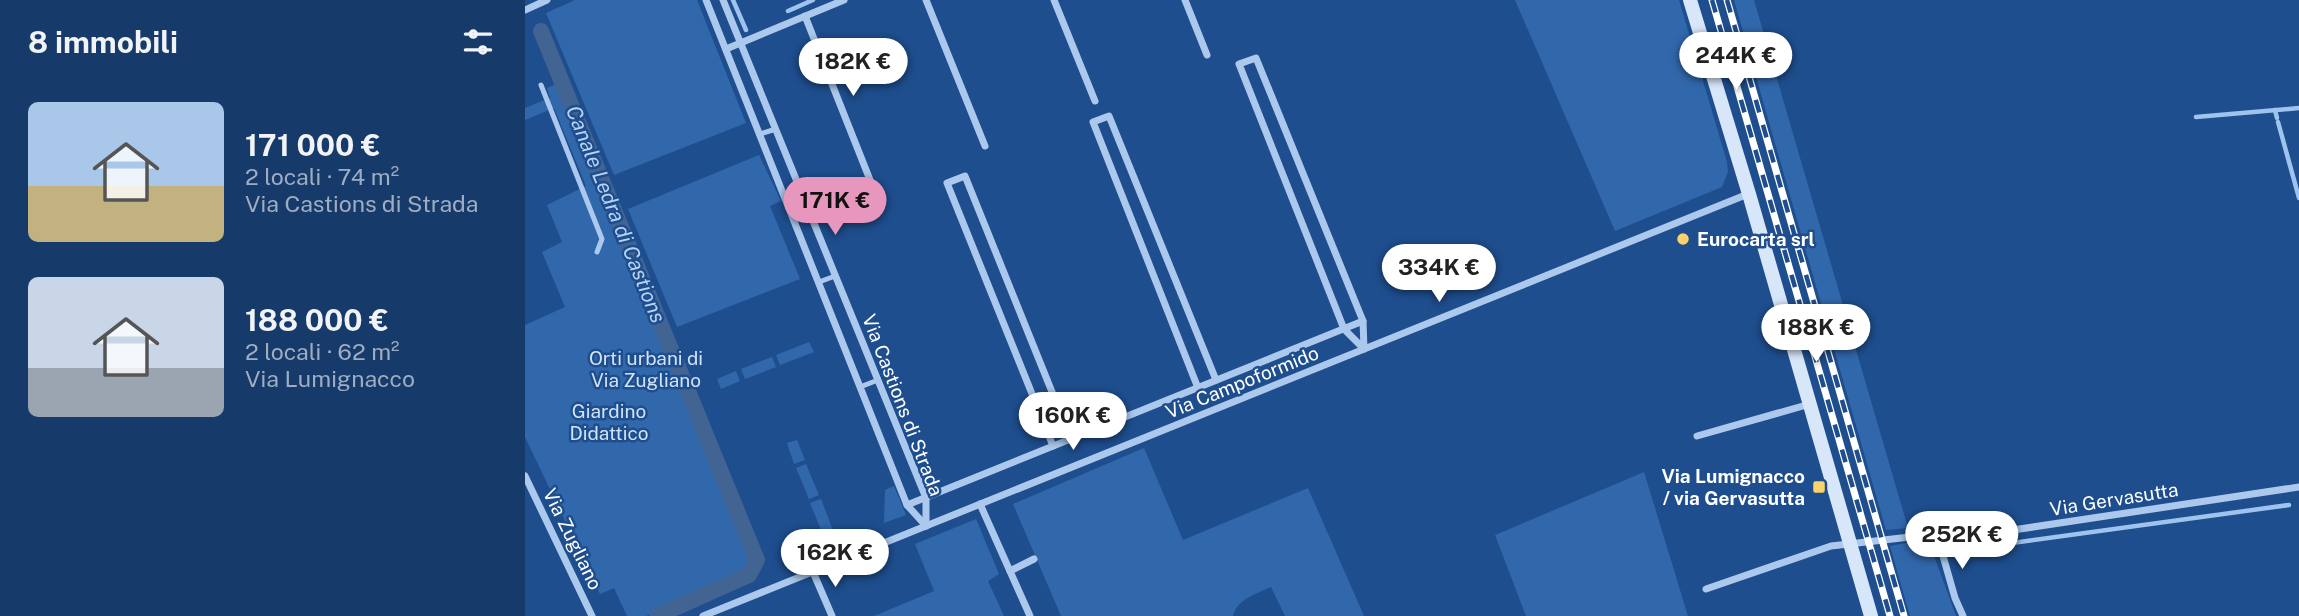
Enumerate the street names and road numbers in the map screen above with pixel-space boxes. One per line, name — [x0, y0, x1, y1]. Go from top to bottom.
street label: Via Castions di Strada — [858, 311, 948, 499]
street label: Via Campoformido — [1162, 341, 1322, 423]
street label: Via Gervasutta — [2048, 478, 2180, 520]
street label: Via Zugliano — [539, 485, 607, 593]

